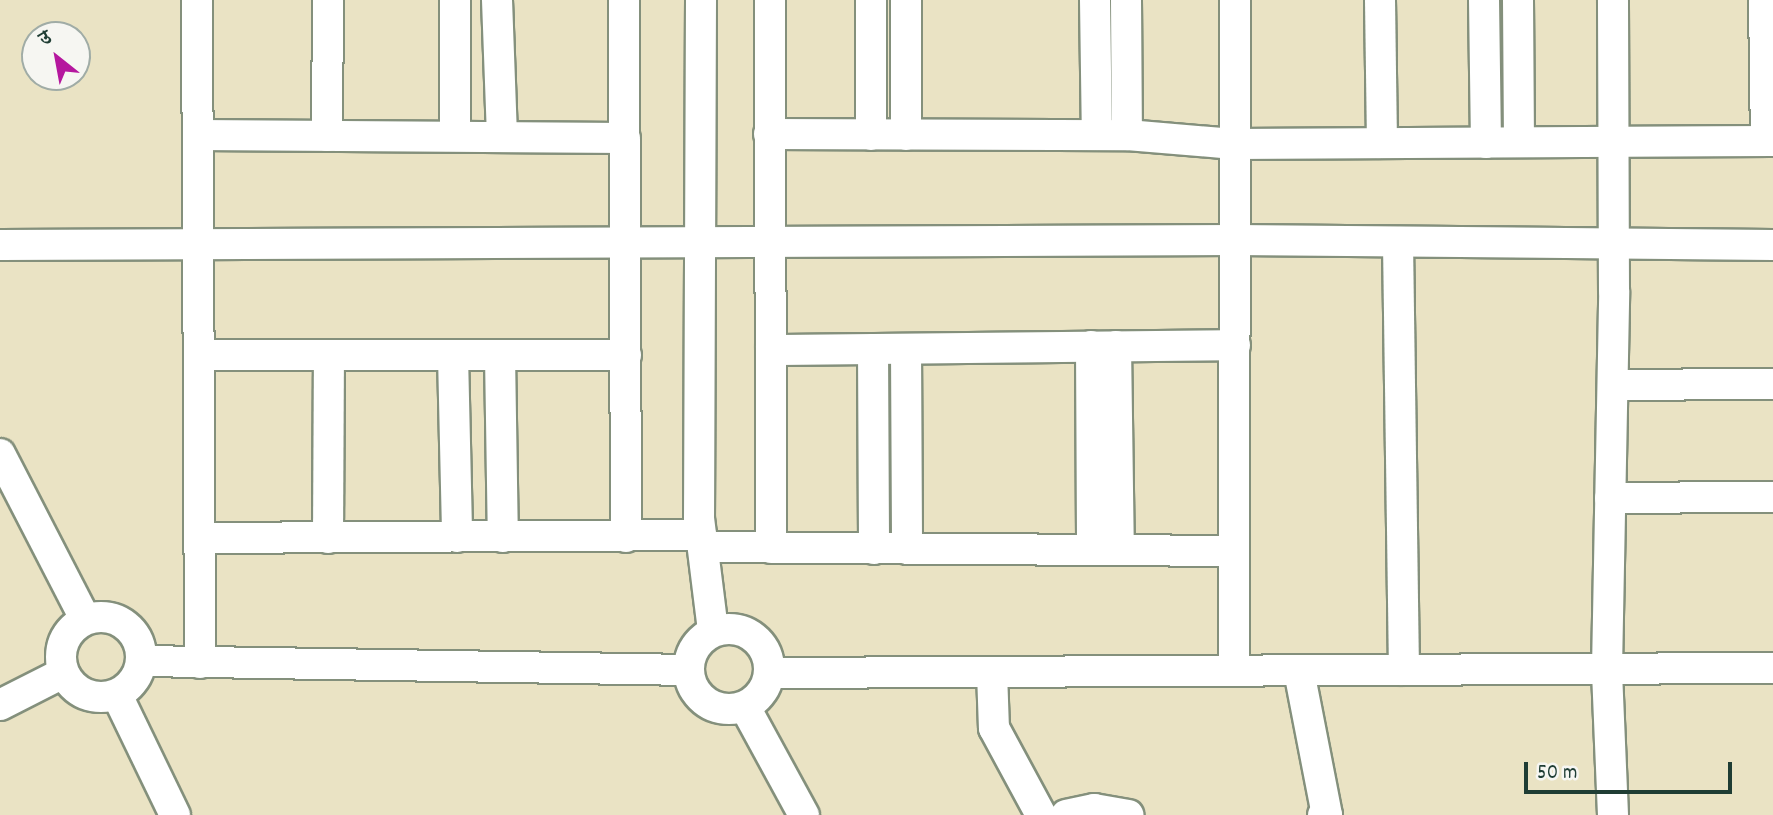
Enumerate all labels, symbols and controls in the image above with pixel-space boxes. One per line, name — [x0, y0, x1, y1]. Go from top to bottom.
north arrow — [21, 21, 91, 91]
text: उ — [34, 25, 58, 54]
scale bar — [1528, 748, 1736, 792]
text: 50 m — [1537, 759, 1577, 789]

